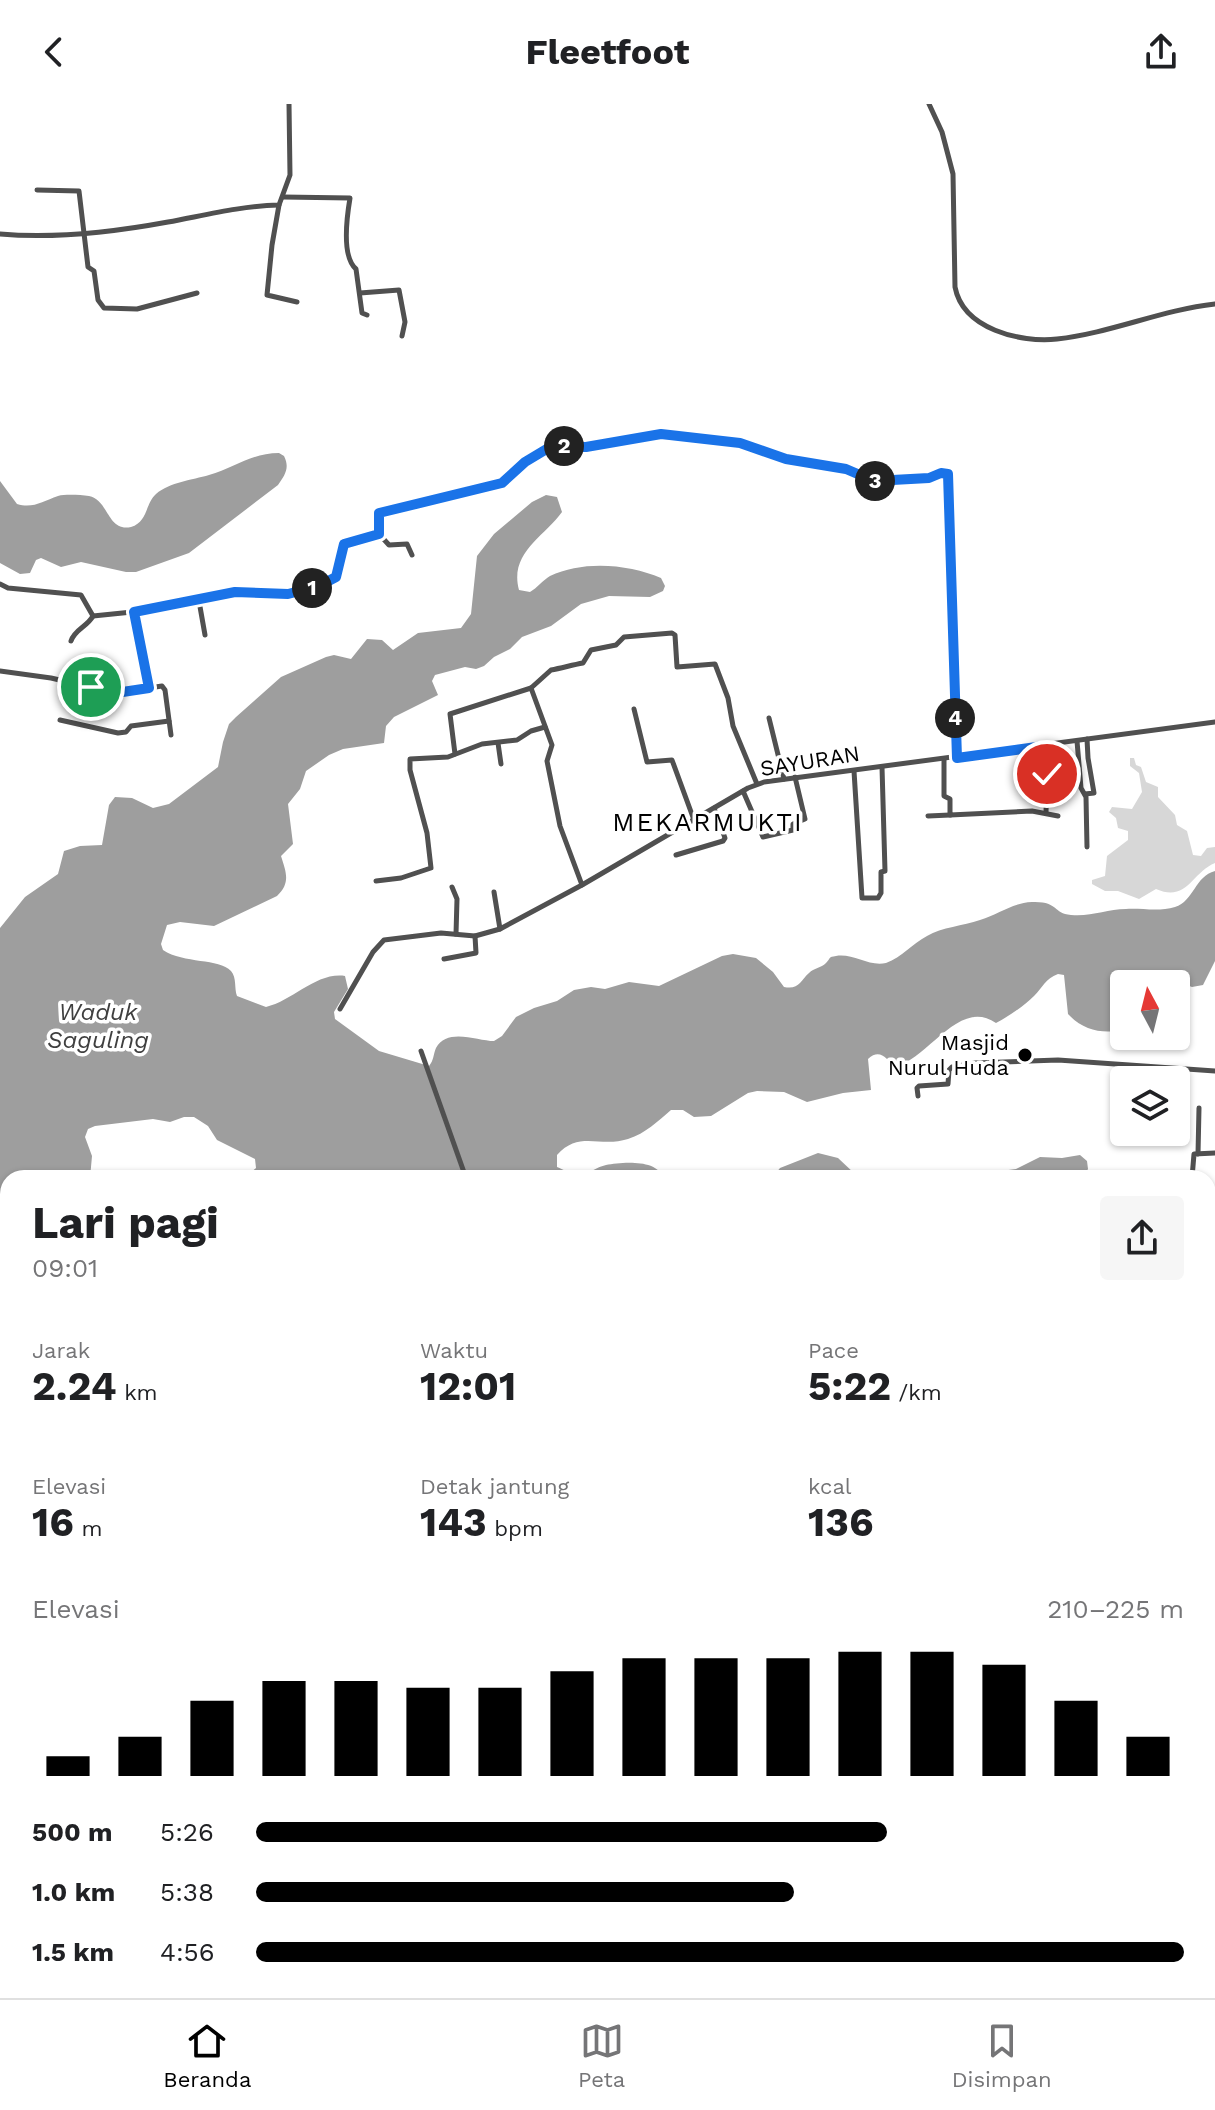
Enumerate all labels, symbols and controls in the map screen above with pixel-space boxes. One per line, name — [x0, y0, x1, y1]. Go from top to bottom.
icon: back — [32, 30, 76, 74]
icon: share — [1139, 30, 1183, 74]
text: Fleetfoot — [525, 31, 690, 73]
pin: 2 — [544, 426, 584, 466]
text: 2 — [557, 433, 571, 458]
pin: 3 — [855, 461, 895, 501]
text: 3 — [868, 468, 882, 493]
pin: 1 — [292, 568, 332, 608]
text: 1 — [307, 575, 317, 600]
pin — [57, 653, 125, 721]
icon: arrive — [69, 665, 113, 709]
pin: 4 — [935, 698, 975, 738]
text: 4 — [948, 705, 962, 730]
pin — [1013, 740, 1081, 808]
street label: SAYURAN — [758, 741, 862, 781]
icon: check — [1025, 752, 1069, 796]
district label: MEKARMUKTI — [612, 807, 804, 837]
north arrow — [1110, 970, 1190, 1050]
map controls — [1110, 970, 1190, 1146]
water label: Waduk Saguling — [47, 998, 149, 1054]
place label: Masjid Nurul Huda — [888, 1030, 1009, 1080]
marker: Masjid Nurul Huda — [1016, 1046, 1034, 1064]
button: layers — [1110, 1066, 1190, 1146]
button: share — [1100, 1196, 1184, 1280]
text: Lari pagi — [32, 1197, 219, 1249]
text: 09:01 — [32, 1253, 98, 1283]
text: Jarak — [32, 1338, 90, 1363]
text: Waktu — [420, 1338, 488, 1363]
text: Pace — [808, 1338, 859, 1363]
text: 2.24 — [32, 1363, 117, 1410]
text: 12:01 — [420, 1363, 516, 1410]
text: 5:22 — [808, 1363, 891, 1410]
text: km — [117, 1380, 158, 1405]
text: /km — [891, 1380, 942, 1405]
text: Elevasi — [32, 1474, 106, 1499]
text: Detak jantung — [420, 1474, 569, 1499]
text: kcal — [808, 1474, 852, 1499]
text: 16 — [32, 1499, 74, 1546]
text: 143 — [420, 1499, 487, 1546]
text: 136 — [808, 1499, 874, 1546]
text: m — [74, 1516, 102, 1541]
text: bpm — [487, 1516, 543, 1541]
text: Elevasi — [32, 1594, 120, 1624]
text: 210–225 m — [1047, 1594, 1184, 1624]
text: 500 m — [32, 1817, 113, 1847]
text: 5:26 — [160, 1817, 214, 1847]
text: 1.0 km — [32, 1877, 115, 1907]
text: 5:38 — [160, 1877, 214, 1907]
text: 1.5 km — [32, 1937, 114, 1967]
text: 4:56 — [160, 1937, 215, 1967]
tab: Beranda — [163, 2019, 251, 2092]
tab: Peta — [578, 2019, 625, 2092]
tab: Disimpan — [952, 2019, 1052, 2092]

